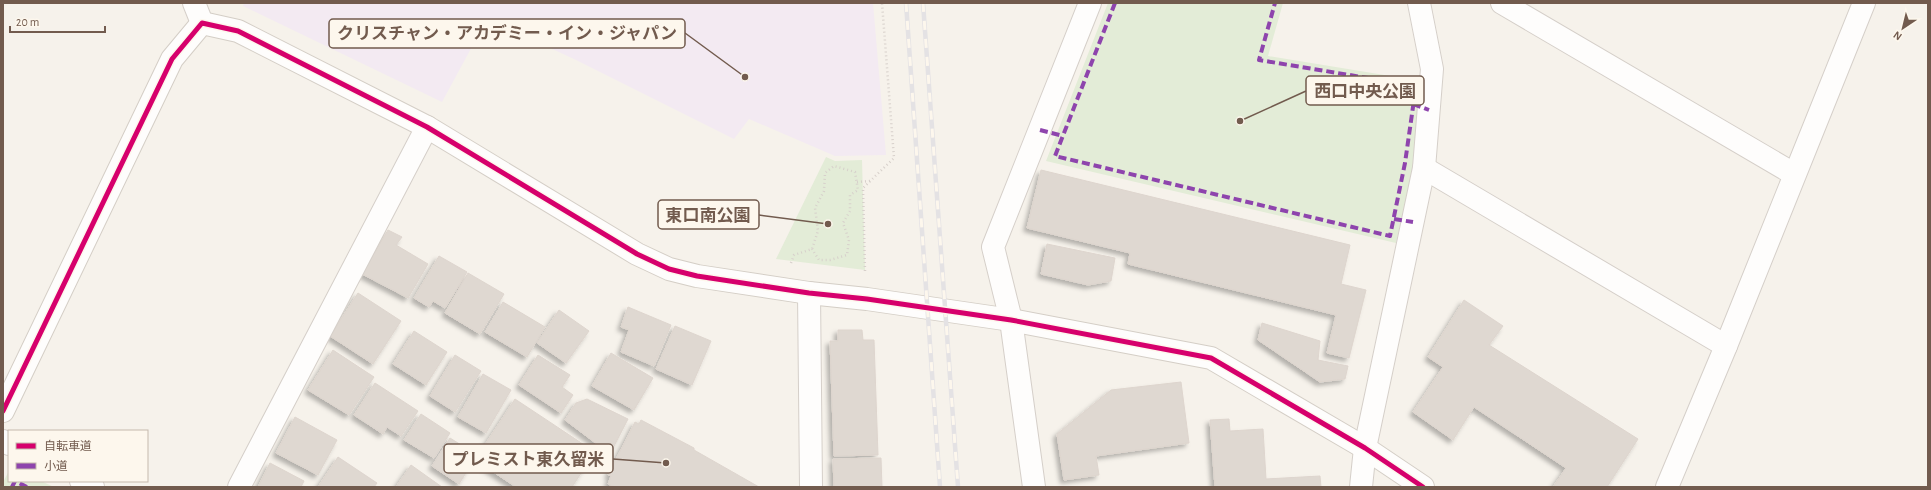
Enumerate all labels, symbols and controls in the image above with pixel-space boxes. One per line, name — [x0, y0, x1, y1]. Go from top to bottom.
scale bar — [10, 8, 105, 34]
north arrow — [1883, 8, 1923, 48]
text: 20 m — [16, 16, 39, 28]
callout: クリスチャン・アカデミー・イン・ジャパン — [329, 19, 685, 48]
text: クリスチャン・アカデミー・イン・ジャパン — [337, 24, 677, 42]
text: N — [1891, 29, 1904, 42]
callout: 西口中央公園 — [1306, 76, 1424, 105]
text: 西口中央公園 — [1314, 83, 1416, 100]
callout: 東口南公園 — [658, 200, 759, 229]
text: 東口南公園 — [666, 207, 751, 224]
legend — [8, 430, 148, 482]
text: 自転車道 — [44, 439, 92, 452]
callout: プレミスト東久留米 — [444, 444, 613, 473]
text: プレミスト東久留米 — [452, 450, 605, 468]
text: 小道 — [44, 459, 68, 472]

